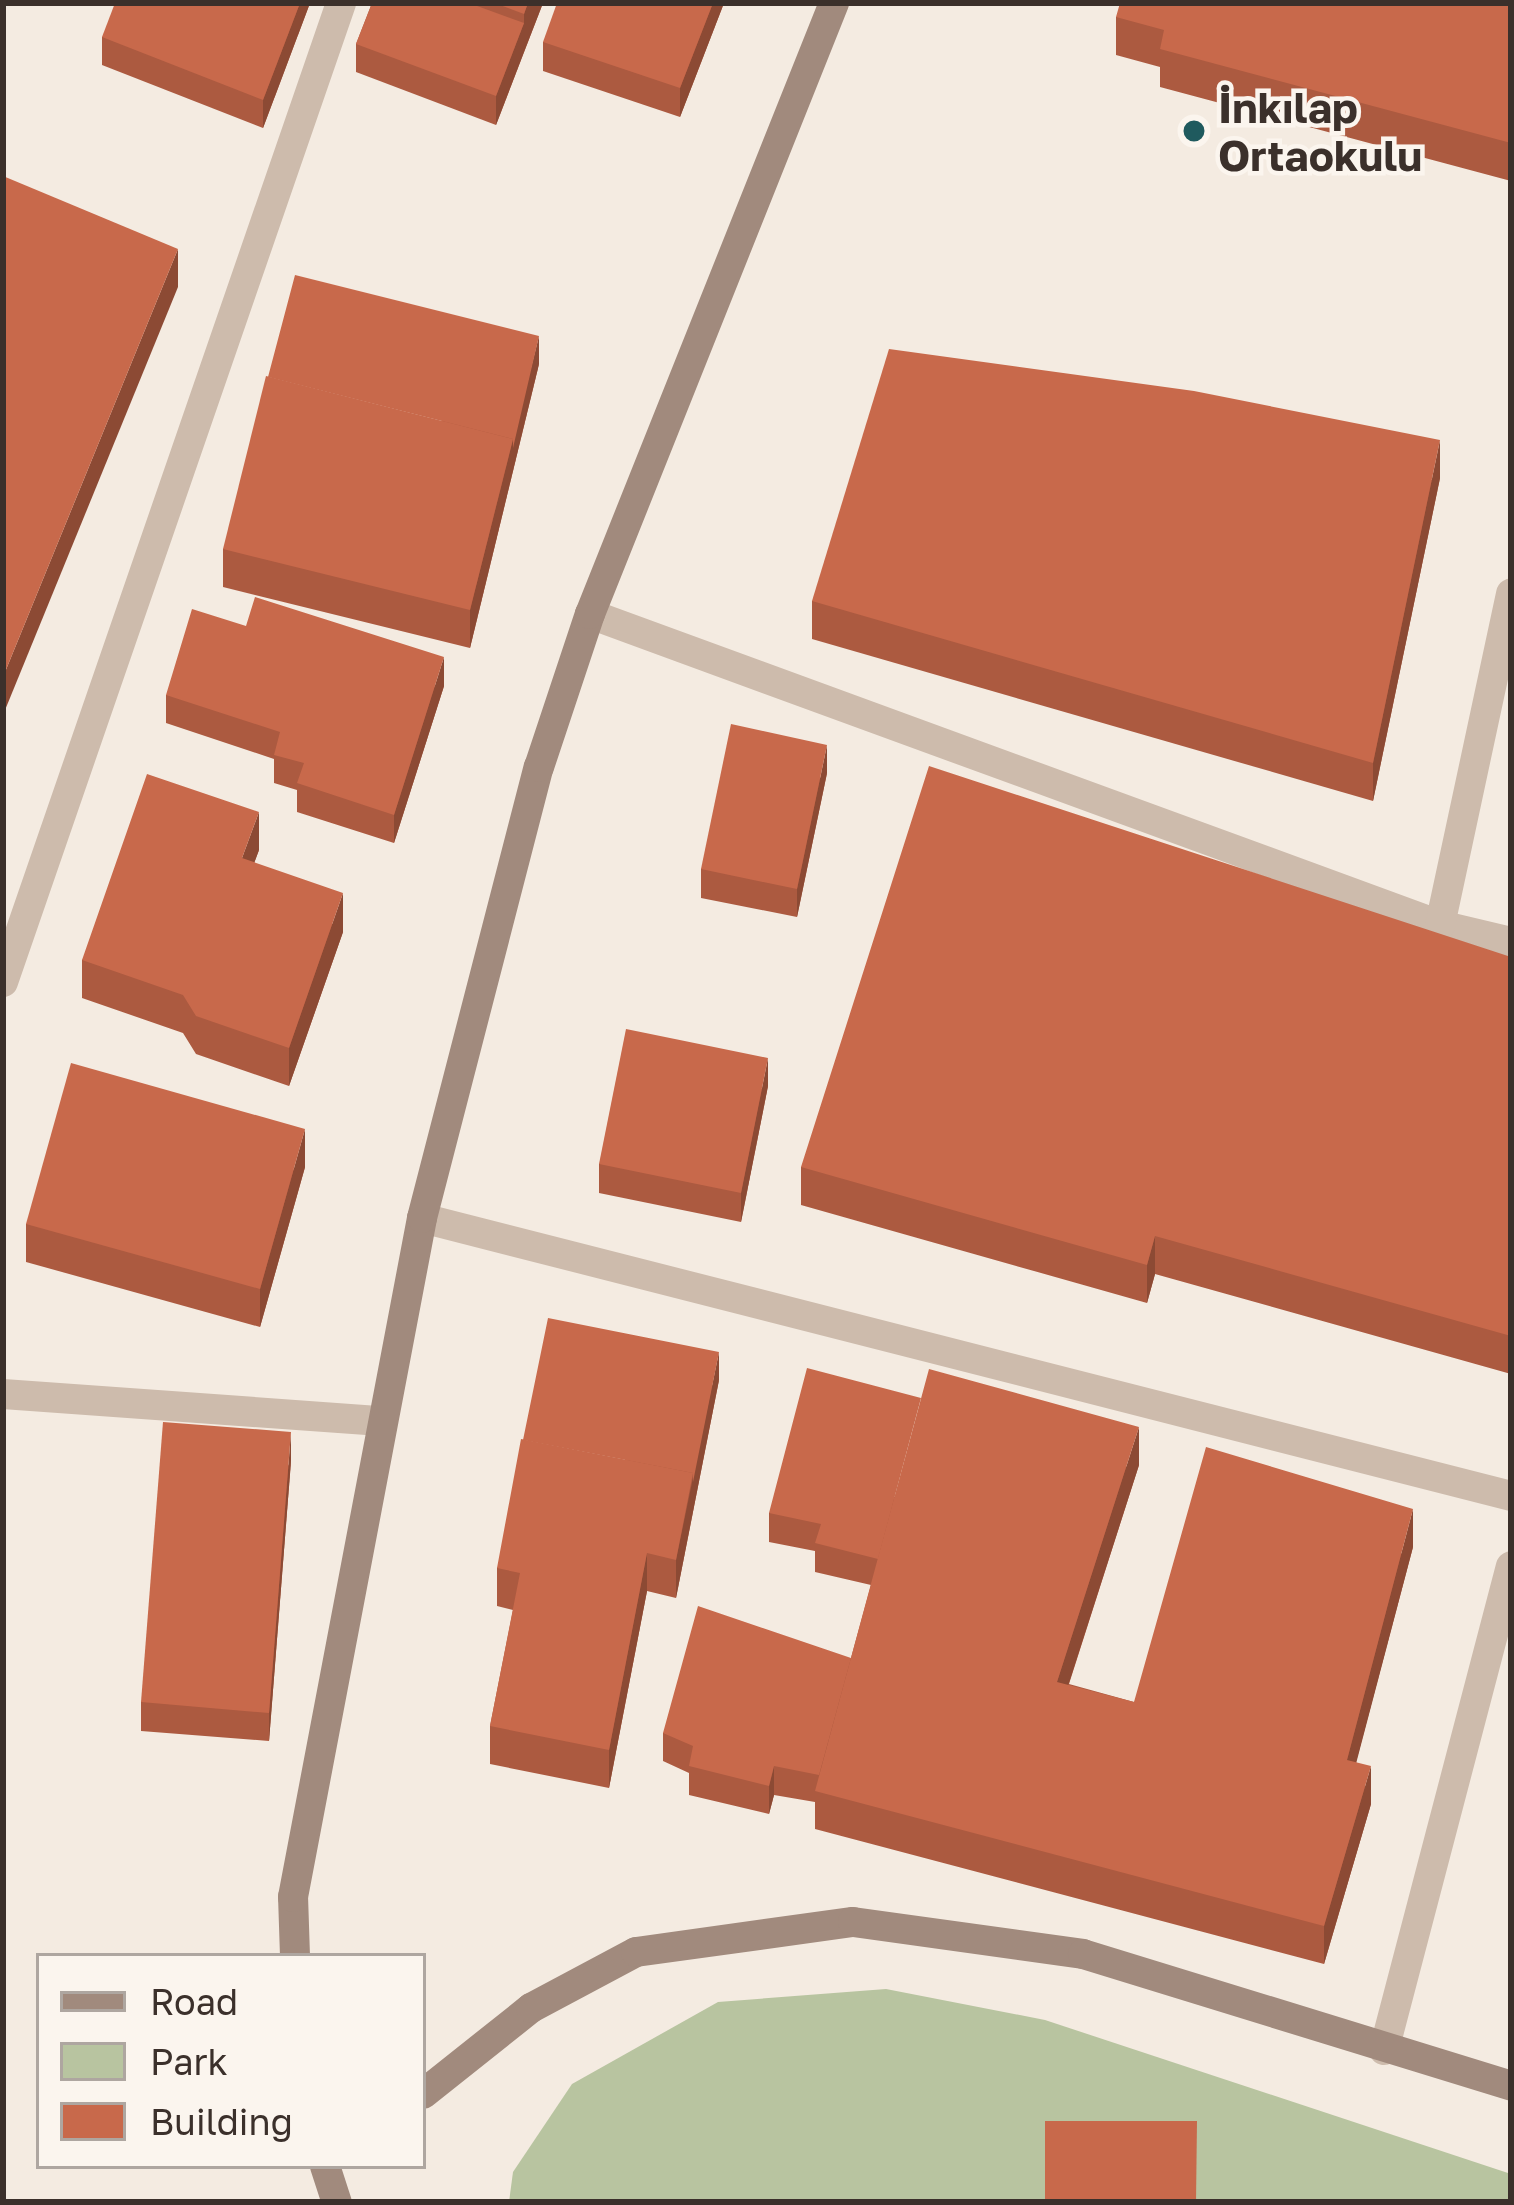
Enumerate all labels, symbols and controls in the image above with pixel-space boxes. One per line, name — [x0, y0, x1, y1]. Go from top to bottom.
place label: İnkılap Ortaokulu — [1218, 82, 1422, 180]
marker: İnkılap Ortaokulu — [1181, 118, 1207, 144]
legend — [36, 1953, 426, 2169]
text: Road — [150, 1980, 238, 2023]
text: Park — [150, 2040, 228, 2083]
text: Building — [150, 2100, 293, 2143]

